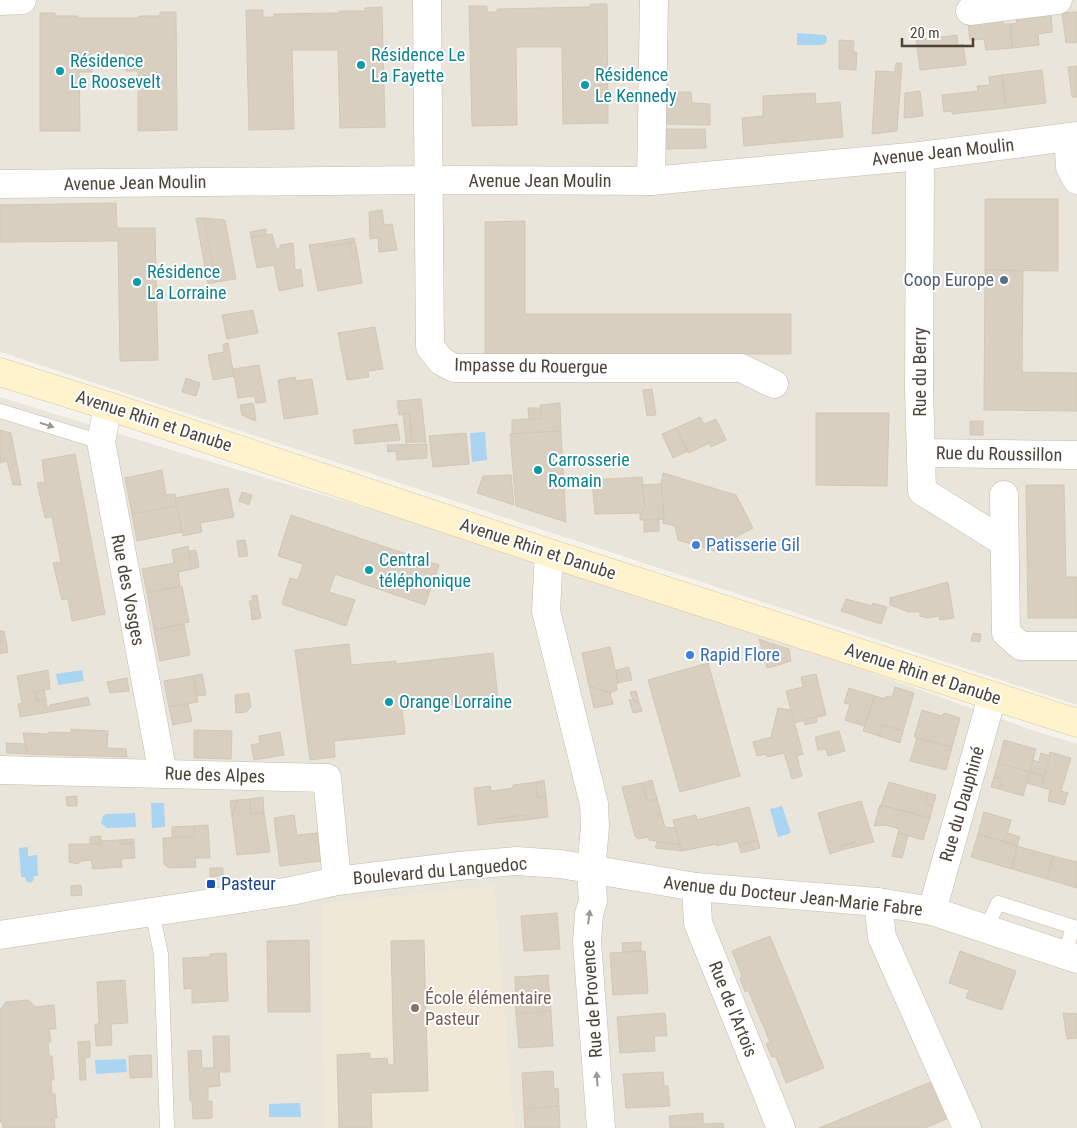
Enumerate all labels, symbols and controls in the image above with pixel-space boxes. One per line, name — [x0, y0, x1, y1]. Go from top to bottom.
scale bar — [902, 15, 973, 47]
text: 20 m — [910, 24, 940, 42]
place label: Résidence Le La Fayette — [371, 44, 465, 86]
place label: Résidence Le Roosevelt — [70, 50, 161, 92]
marker: Résidence Le La Fayette — [355, 59, 367, 71]
place label: Résidence Le Kennedy — [595, 64, 677, 106]
marker: Résidence Le Roosevelt — [54, 65, 66, 77]
marker: Résidence Le Kennedy — [579, 79, 591, 91]
street label: Avenue Jean Moulin — [871, 134, 1015, 169]
street label: Avenue Jean Moulin — [469, 170, 611, 191]
street label: Avenue Jean Moulin — [63, 171, 207, 194]
place label: Résidence La Lorraine — [147, 261, 226, 303]
place label: Coop Europe — [904, 269, 994, 290]
marker: Coop Europe — [998, 274, 1010, 286]
marker: Résidence La Lorraine — [131, 276, 143, 288]
street label: Rue du Berry — [909, 327, 930, 417]
street label: Impasse du Rouergue — [454, 354, 608, 377]
street label: Avenue Rhin et Danube — [74, 385, 235, 456]
one-way arrow — [39, 422, 54, 430]
street label: Rue du Roussillon — [936, 442, 1062, 465]
place label: Carrosserie Romain — [548, 449, 630, 491]
marker: Carrosserie Romain — [532, 464, 544, 476]
street label: Avenue Rhin et Danube — [458, 513, 619, 584]
street label: Rue des Vosges — [107, 532, 150, 647]
place label: Patisserie Gil — [706, 534, 800, 555]
marker: Patisserie Gil — [690, 539, 702, 551]
place label: Central téléphonique — [379, 549, 471, 591]
marker: Central téléphonique — [363, 564, 375, 576]
street label: Avenue Rhin et Danube — [843, 638, 1004, 709]
place label: Rapid Flore — [700, 644, 780, 665]
marker: Rapid Flore — [684, 649, 696, 661]
place label: Orange Lorraine — [399, 691, 512, 712]
marker: Orange Lorraine — [383, 696, 395, 708]
street label: Rue du Dauphiné — [935, 744, 988, 864]
street label: Rue des Alpes — [164, 762, 266, 787]
street label: Boulevard du Languedoc — [352, 852, 528, 889]
street label: Avenue du Docteur Jean-Marie Fabre — [662, 871, 924, 920]
place label: Pasteur — [221, 873, 276, 894]
marker: Pasteur — [205, 878, 217, 890]
one-way arrow — [585, 909, 593, 925]
street label: Rue de Provence — [577, 939, 606, 1059]
street label: Rue de l'Artois — [705, 958, 762, 1060]
place label: École élémentaire Pasteur — [425, 987, 551, 1029]
marker: École élémentaire Pasteur — [409, 1002, 421, 1014]
one-way arrow — [593, 1071, 601, 1087]

